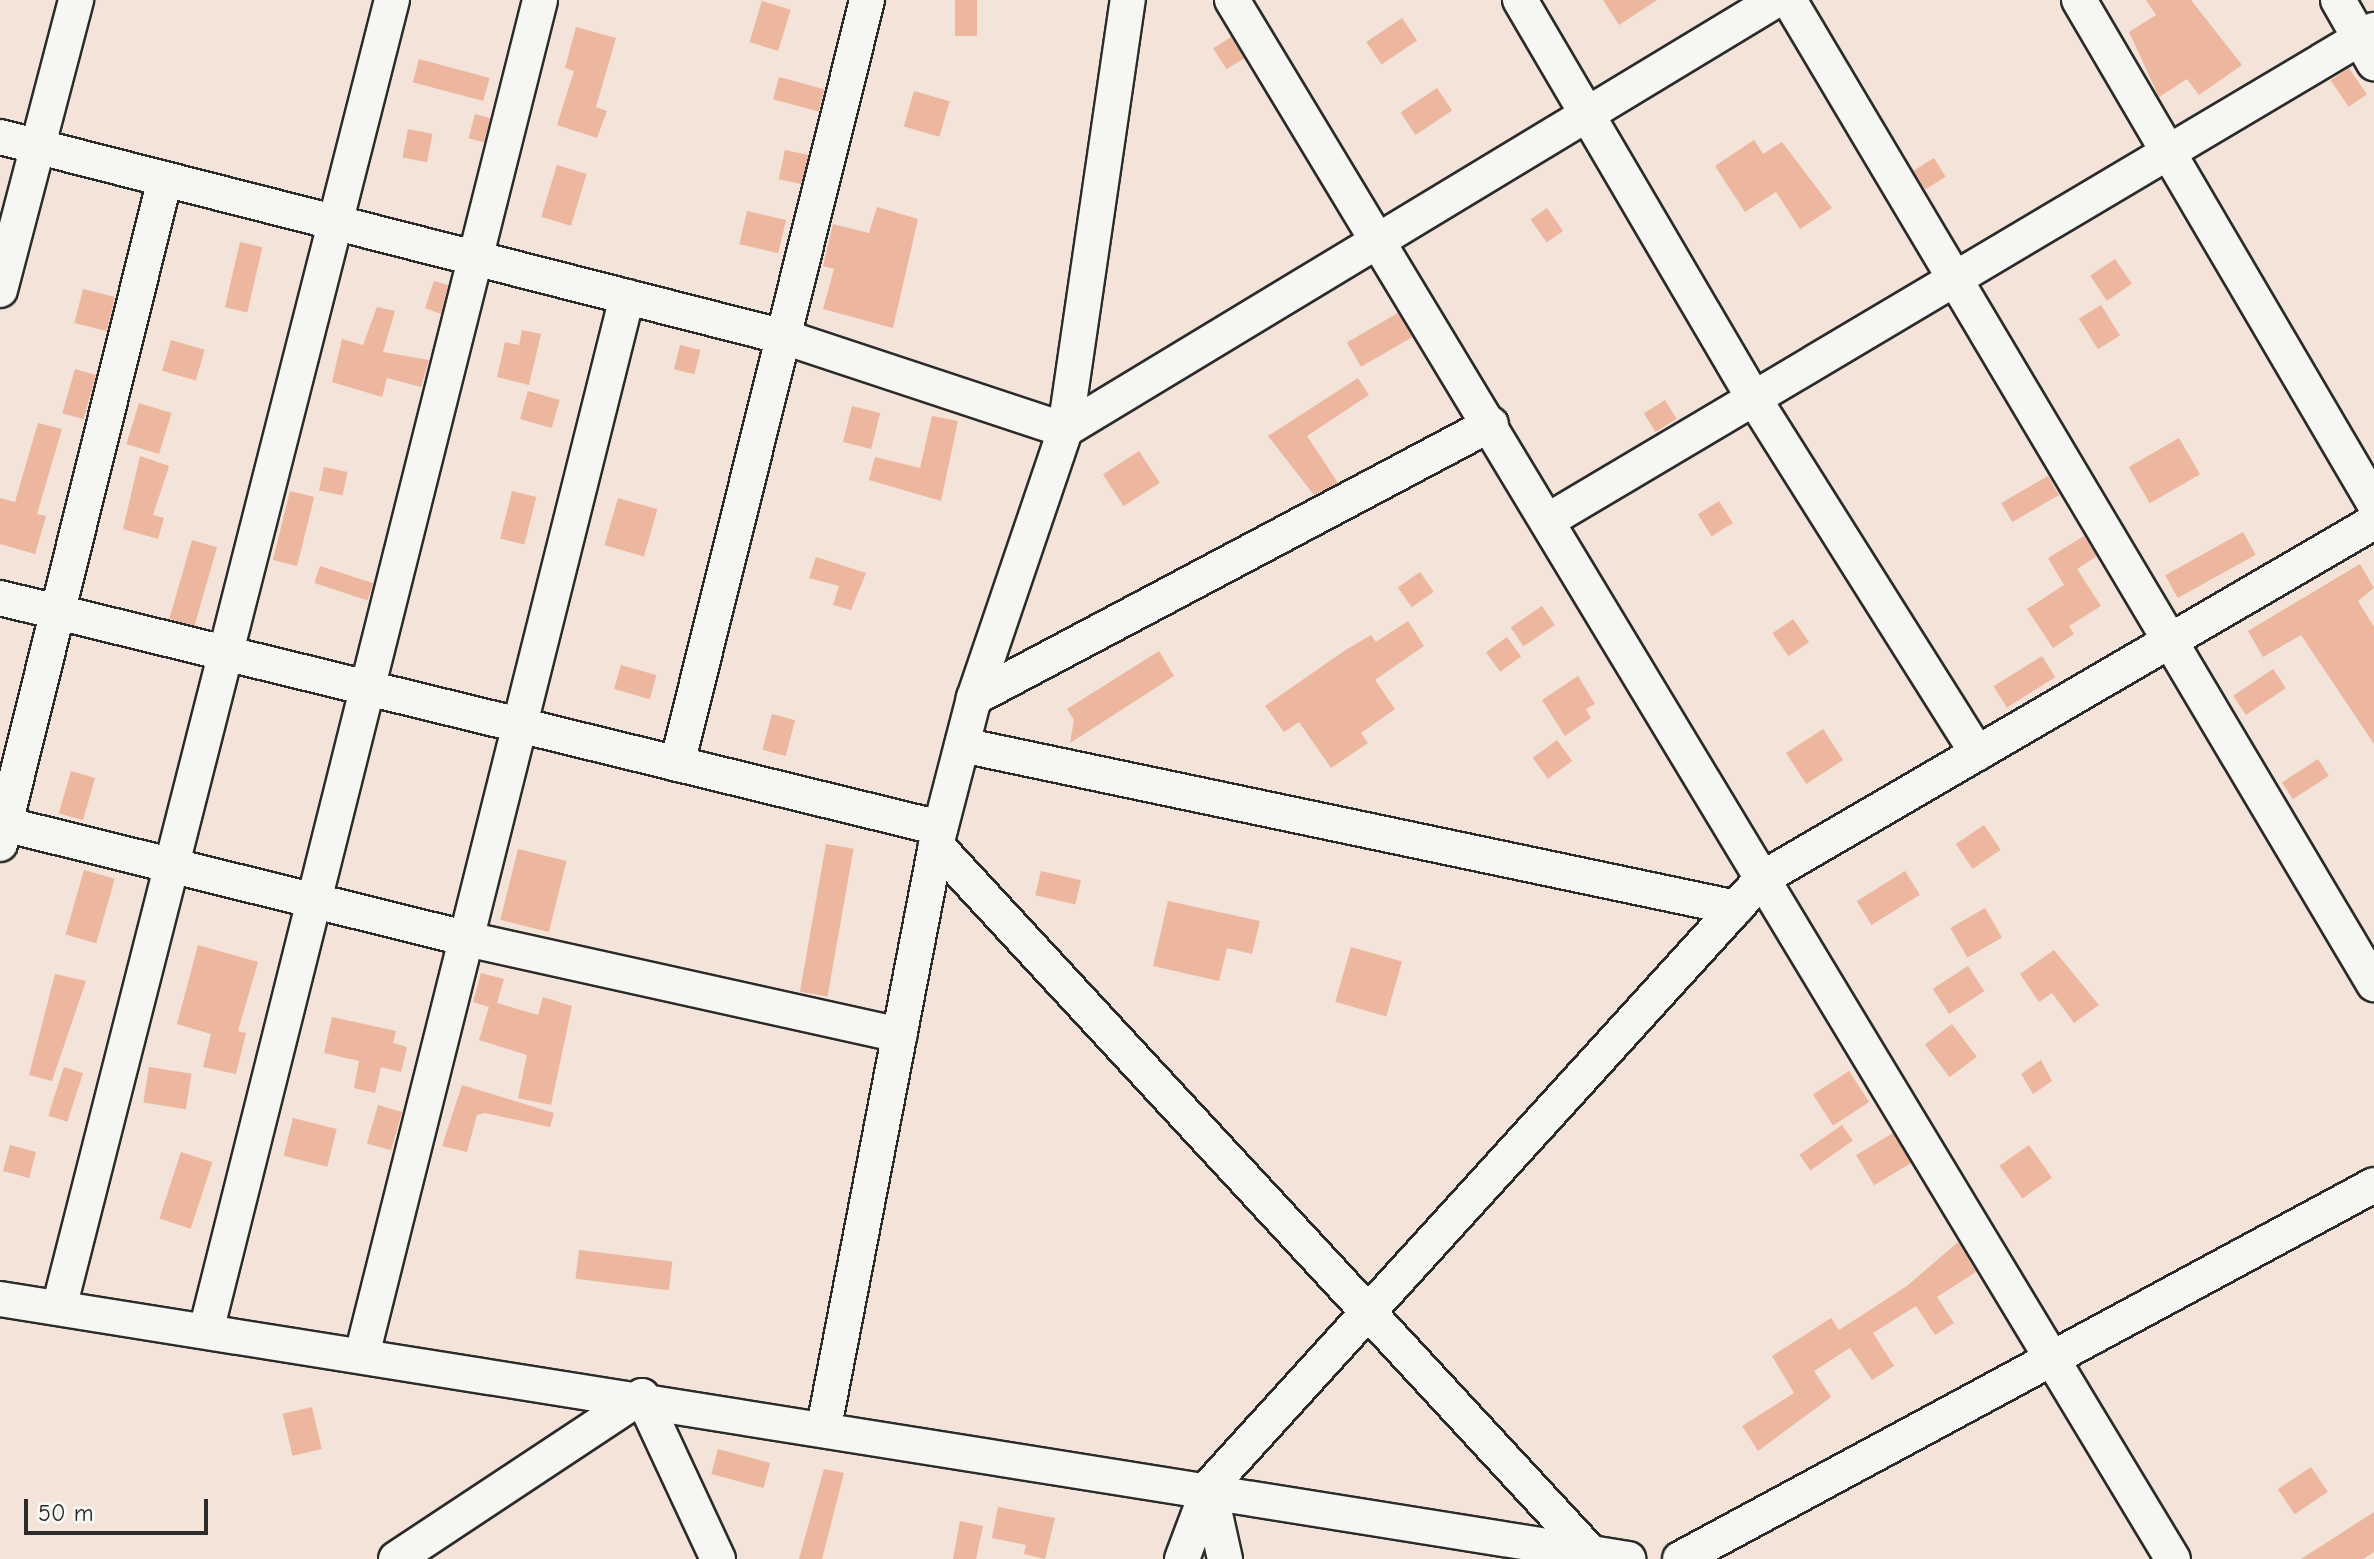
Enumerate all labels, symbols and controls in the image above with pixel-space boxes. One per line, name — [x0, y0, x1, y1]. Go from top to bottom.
scale bar — [28, 1483, 212, 1533]
text: 50 m — [38, 1499, 94, 1527]

